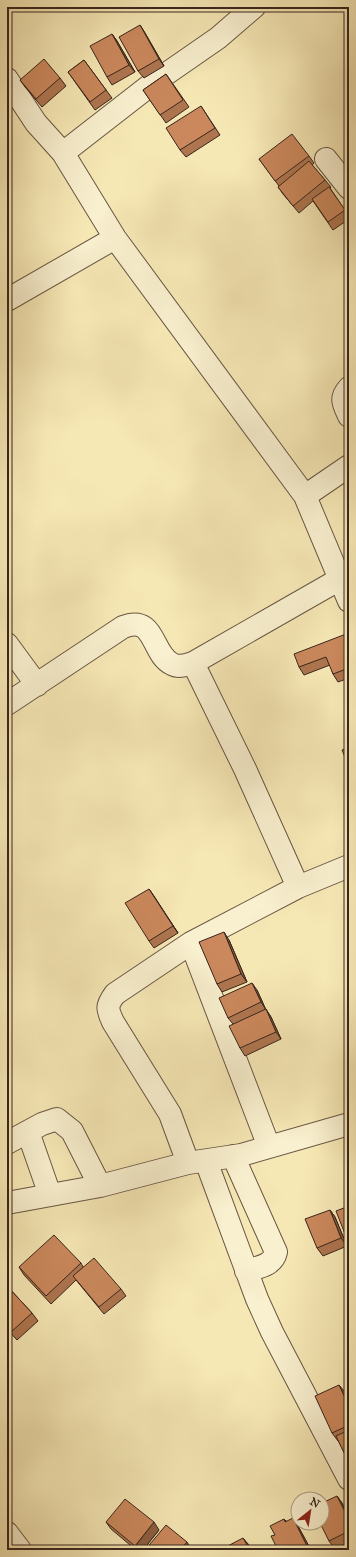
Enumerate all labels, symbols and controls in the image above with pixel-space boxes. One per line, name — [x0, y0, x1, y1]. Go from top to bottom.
north arrow — [290, 1491, 330, 1531]
text: N — [307, 1495, 323, 1511]

